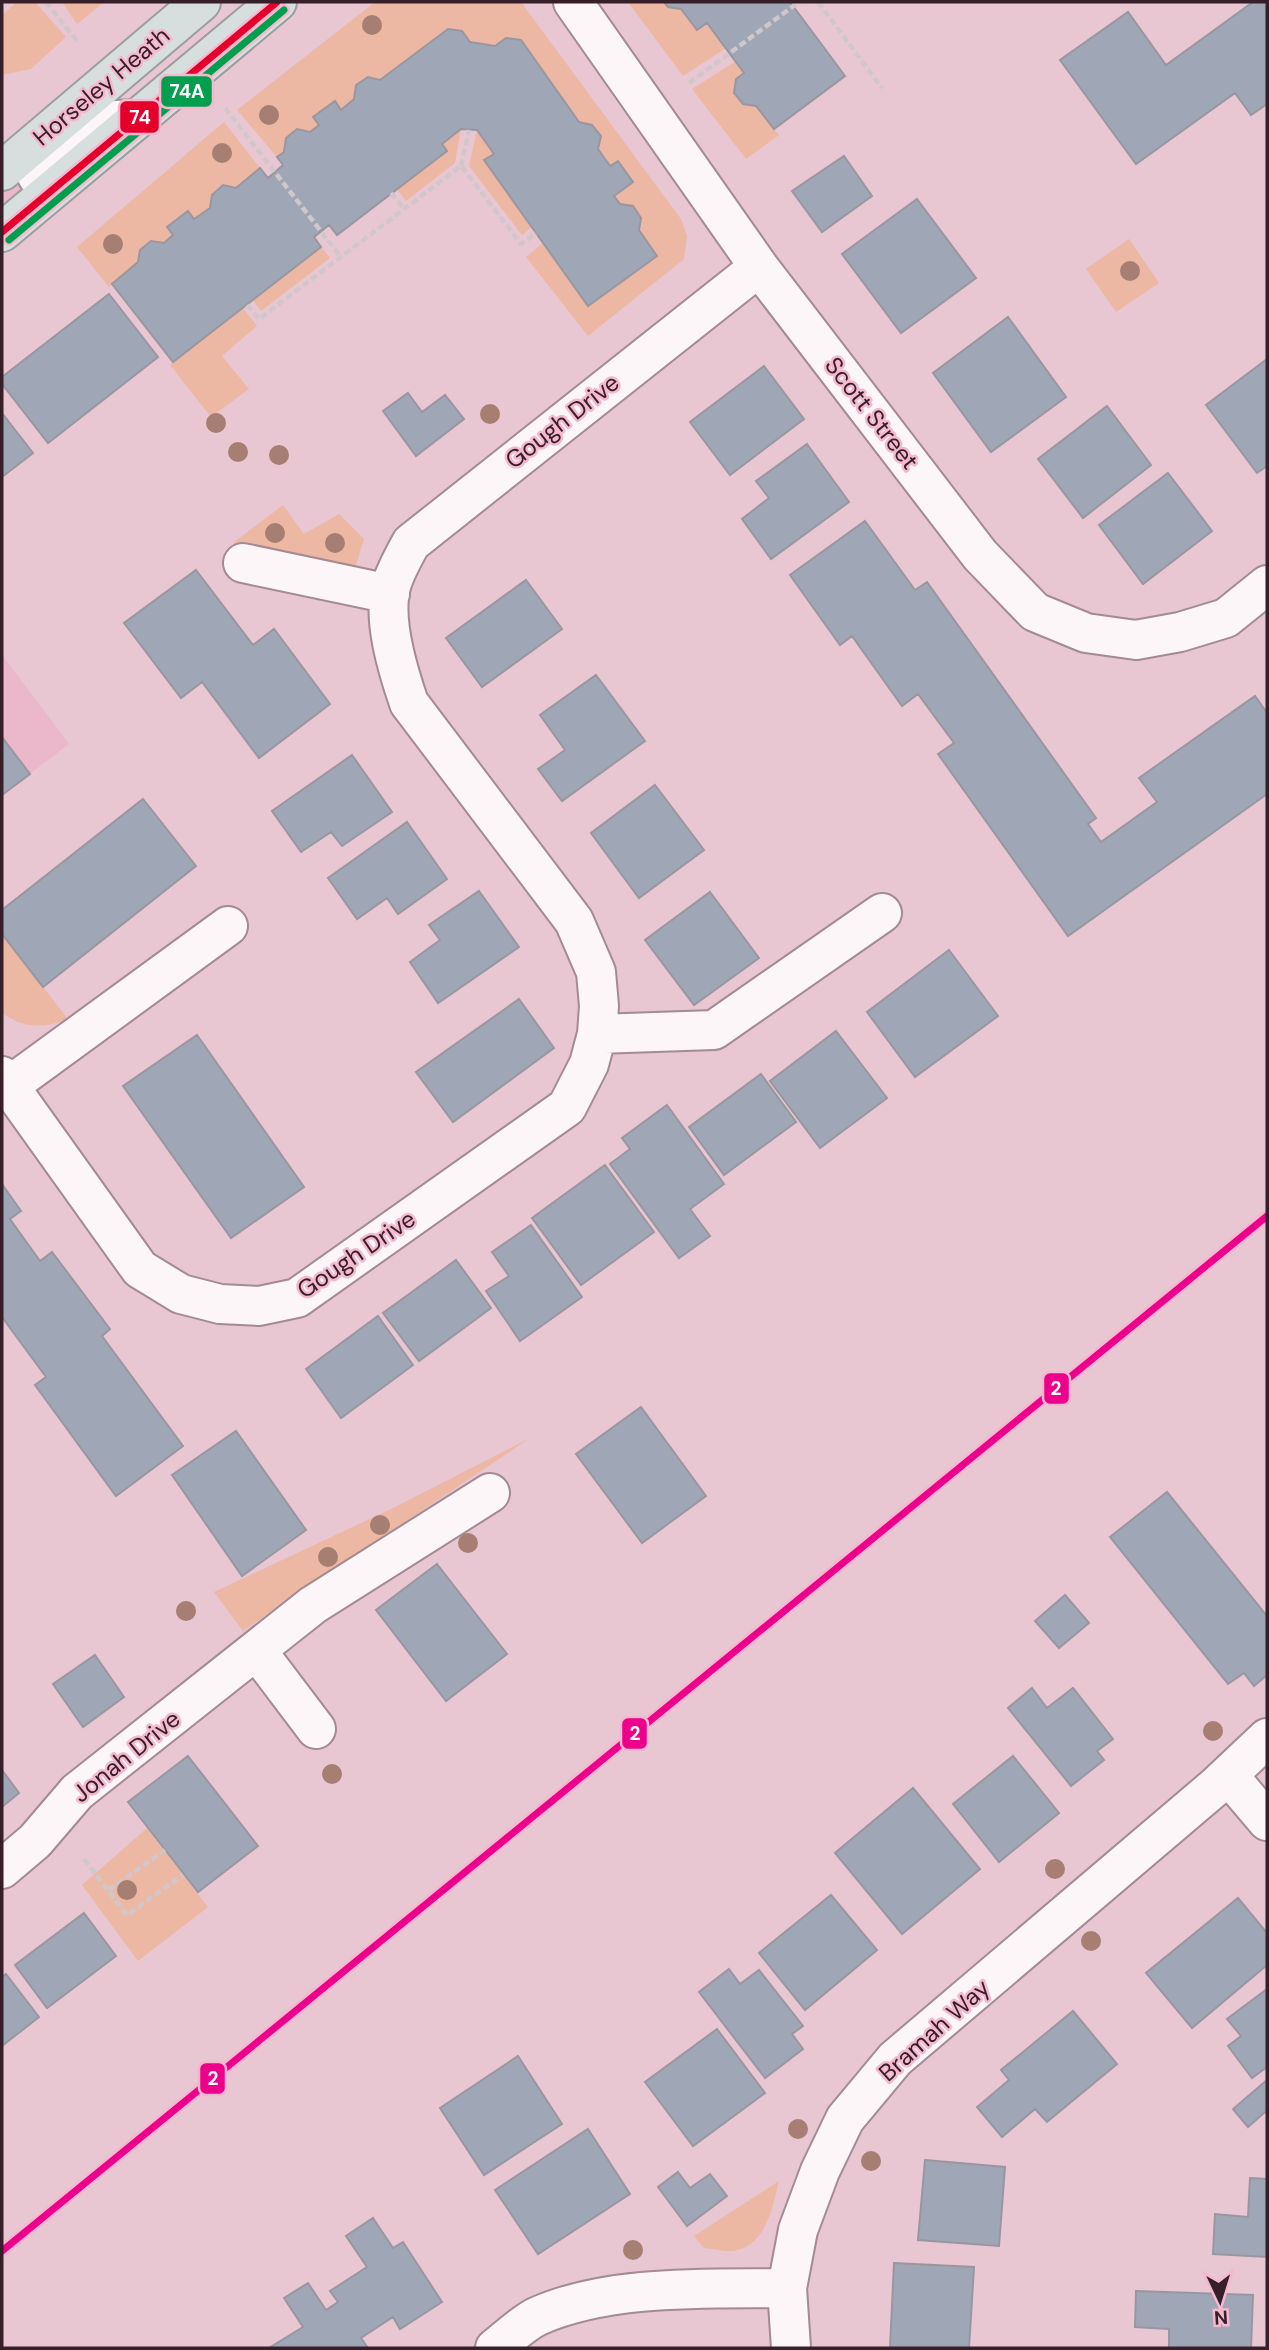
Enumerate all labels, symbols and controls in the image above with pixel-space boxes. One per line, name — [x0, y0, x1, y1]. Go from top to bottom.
street label: Horseley Heath — [26, 20, 176, 152]
line badge: 74A — [160, 75, 213, 108]
text: 74A — [169, 79, 205, 104]
line badge: 74 — [119, 100, 160, 134]
text: 74 — [129, 105, 151, 130]
street label: Scott Street — [818, 350, 926, 476]
street label: Gough Drive — [499, 367, 625, 475]
street label: Gough Drive — [291, 1203, 421, 1305]
line badge: 2 — [1043, 1372, 1070, 1405]
text: 2 — [1051, 1376, 1062, 1401]
street label: Jonah Drive — [66, 1703, 186, 1809]
line badge: 2 — [621, 1717, 648, 1750]
text: 2 — [630, 1721, 641, 1746]
street label: Bramah Way — [872, 1972, 996, 2088]
line badge: 2 — [199, 2062, 226, 2095]
text: 2 — [208, 2066, 219, 2091]
north arrow — [1185, 2266, 1255, 2336]
text: N — [1213, 2305, 1229, 2330]

